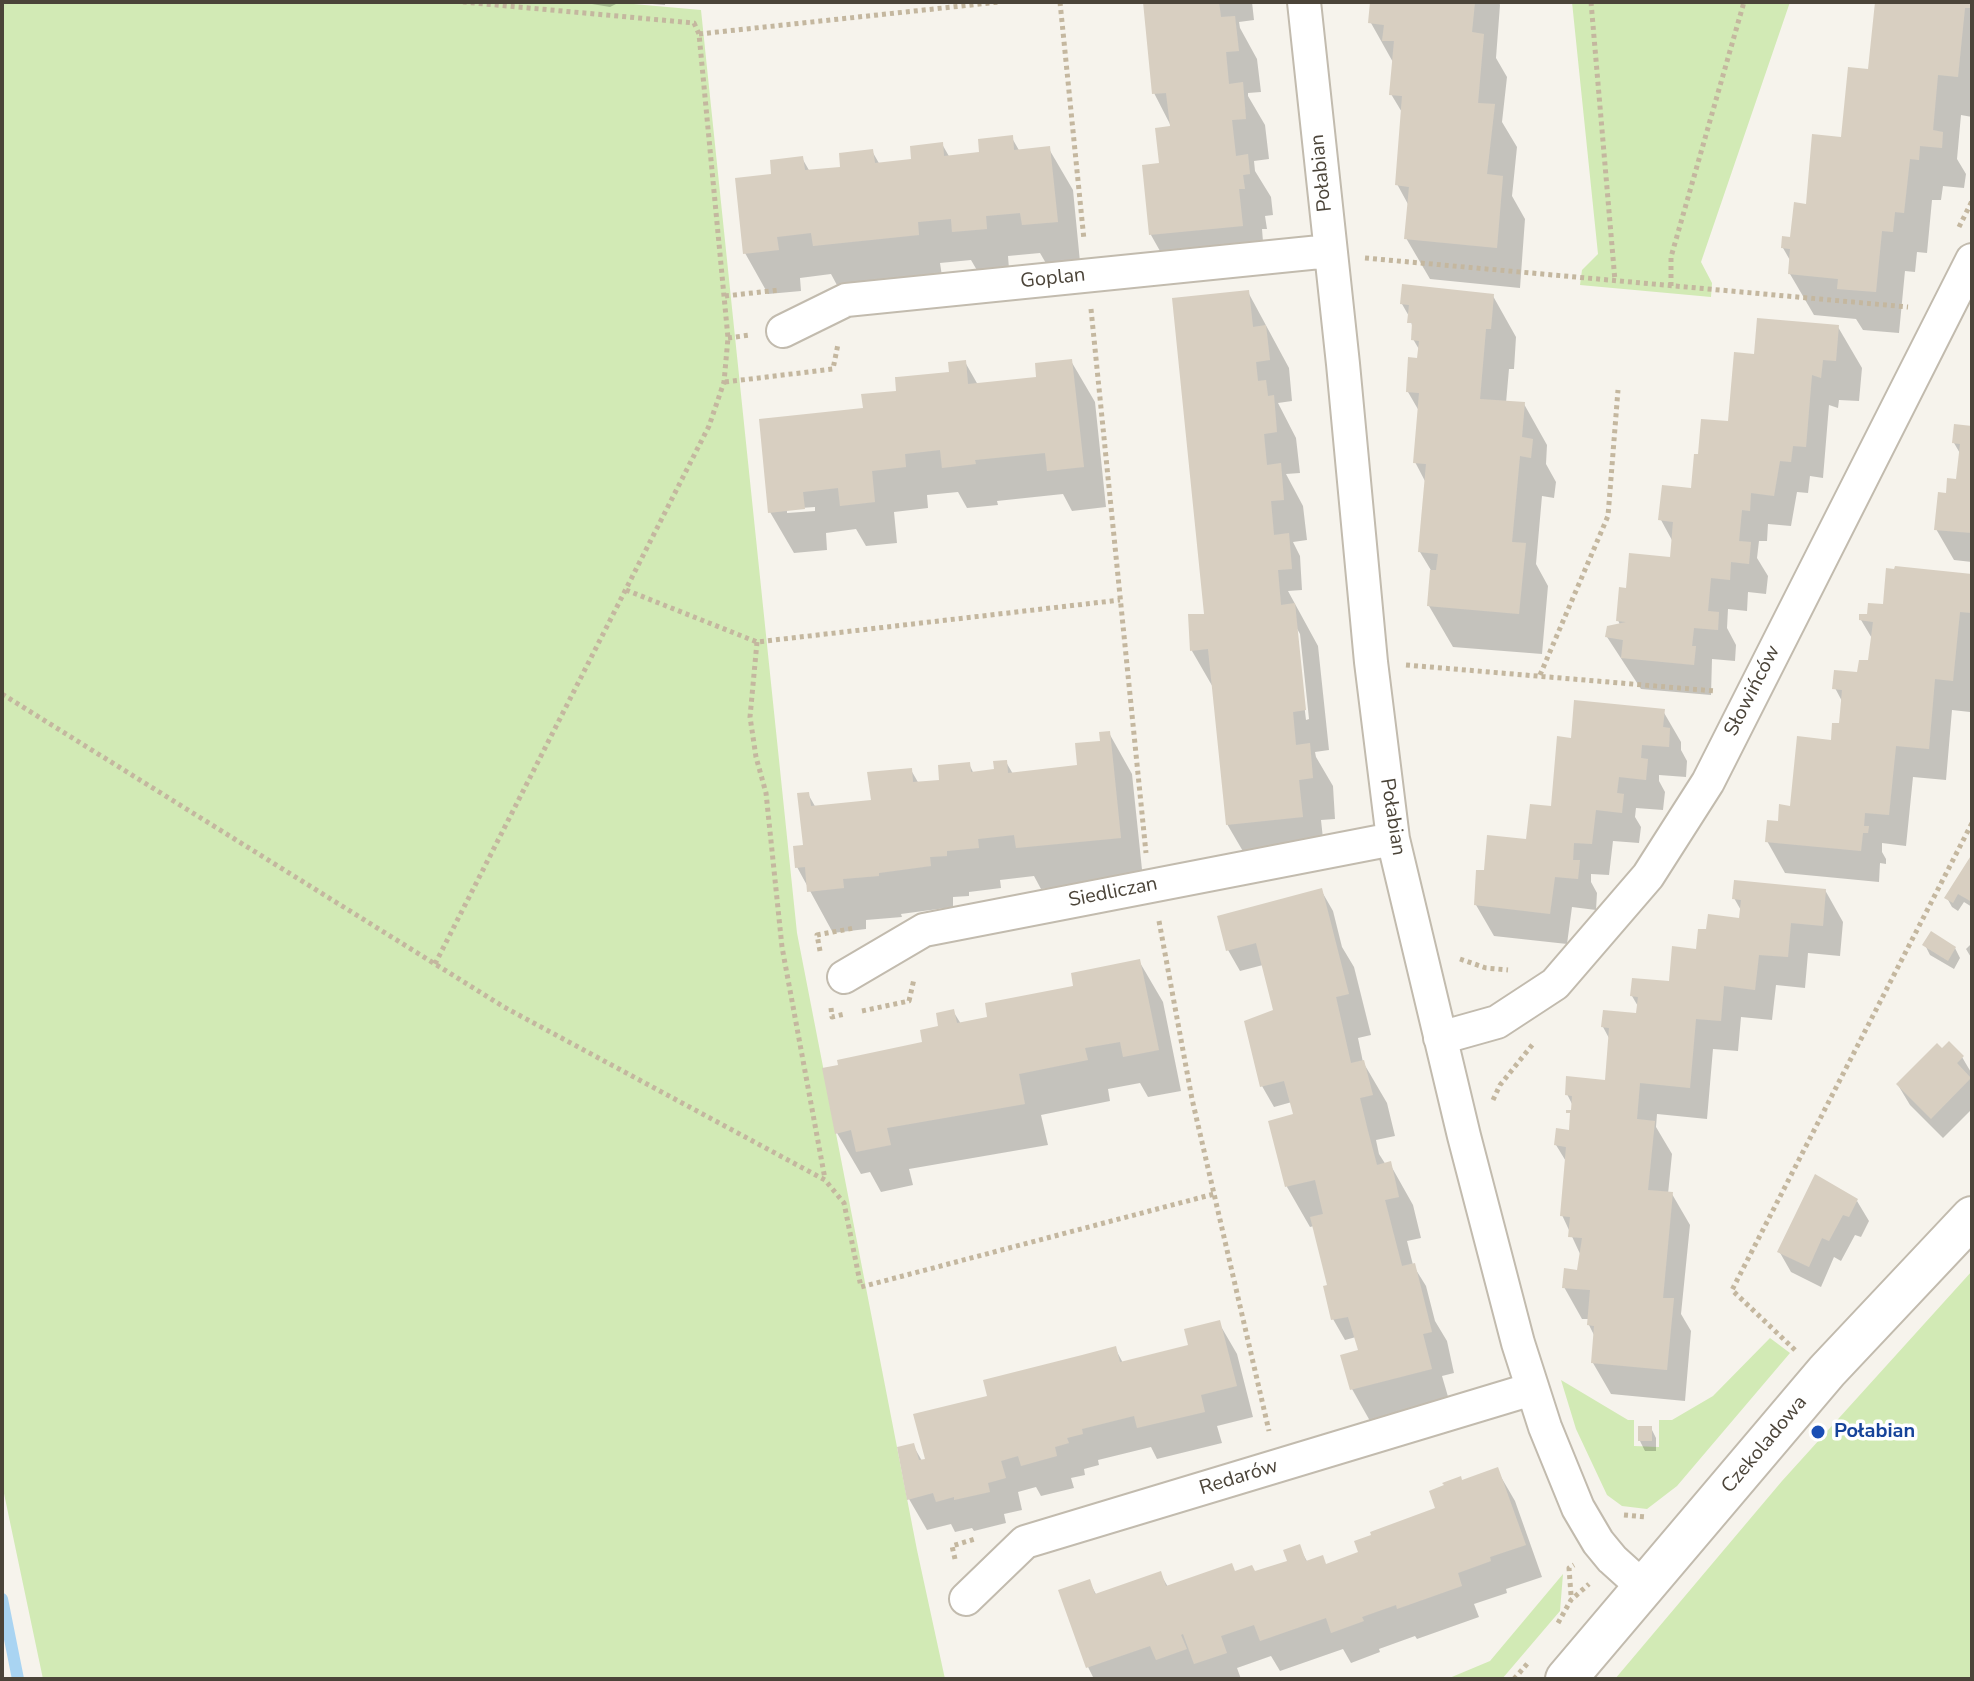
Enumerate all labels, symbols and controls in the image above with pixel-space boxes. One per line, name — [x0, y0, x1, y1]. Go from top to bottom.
street label: Połabian — [1306, 133, 1338, 213]
street label: Goplan — [1019, 264, 1087, 294]
street label: Słowińców — [1720, 642, 1786, 740]
street label: Połabian — [1374, 777, 1410, 857]
street label: Siedliczan — [1066, 873, 1160, 913]
street label: Czekoladowa — [1717, 1391, 1813, 1499]
place label: Połabian — [1834, 1420, 1915, 1444]
marker: Połabian — [1809, 1423, 1827, 1441]
street label: Redarów — [1197, 1455, 1281, 1501]

